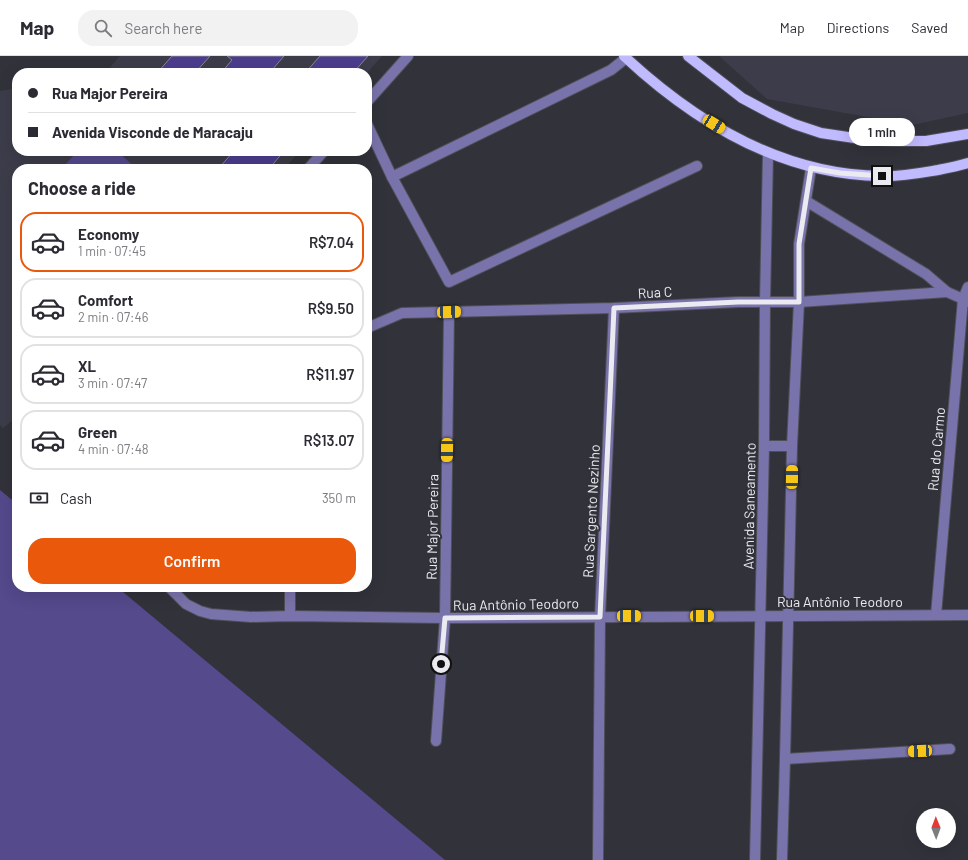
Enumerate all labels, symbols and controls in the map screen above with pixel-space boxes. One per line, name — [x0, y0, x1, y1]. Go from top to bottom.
search box — [78, 10, 358, 46]
text: Map — [20, 16, 54, 39]
icon: search — [92, 17, 114, 39]
text: Search here — [124, 19, 202, 37]
text: Map — [780, 19, 805, 36]
text: Directions — [827, 19, 889, 36]
text: Saved — [911, 19, 948, 36]
text: Rua Major Pereira — [52, 84, 168, 102]
car — [701, 113, 727, 135]
callout: 1 min — [849, 118, 915, 146]
text: Avenida Visconde de Maracaju — [52, 123, 253, 141]
text: 1 min — [868, 124, 896, 140]
route end — [873, 167, 891, 185]
text: Choose a ride — [28, 177, 136, 199]
icon: car — [30, 224, 66, 260]
text: Economy — [78, 225, 139, 243]
text: R$7.04 — [309, 233, 354, 251]
text: 1 min · 07:45 — [78, 243, 146, 259]
street label: Rua C — [637, 283, 673, 301]
icon: car — [30, 290, 66, 326]
text: Comfort — [78, 291, 133, 309]
text: R$9.50 — [308, 299, 354, 317]
car — [437, 306, 461, 318]
text: 2 min · 07:46 — [78, 309, 148, 325]
icon: car — [30, 356, 66, 392]
text: XL — [78, 357, 96, 375]
text: R$11.97 — [306, 365, 354, 383]
text: 3 min · 07:47 — [78, 375, 147, 391]
street label: Rua do Carmo — [924, 406, 948, 492]
icon: car — [30, 422, 66, 458]
text: Green — [78, 423, 117, 441]
text: R$13.07 — [304, 431, 354, 449]
car — [441, 438, 453, 462]
text: 4 min · 07:48 — [78, 441, 149, 457]
street label: Avenida Saneamento — [739, 442, 759, 570]
street label: Rua Sargento Nezinho — [579, 444, 603, 578]
car — [786, 465, 798, 489]
street label: Rua Major Pereira — [423, 474, 441, 580]
icon: cash — [28, 487, 50, 509]
text: Cash — [60, 489, 92, 507]
text: 350 m — [322, 490, 356, 506]
button: Confirm — [28, 538, 356, 584]
street label: Rua Antônio Teodoro — [777, 593, 903, 610]
street label: Rua Antônio Teodoro — [453, 594, 579, 614]
car — [617, 610, 641, 622]
car — [690, 610, 714, 622]
route start — [432, 655, 450, 673]
car — [908, 744, 932, 758]
north arrow — [916, 808, 956, 848]
map controls — [916, 808, 956, 848]

